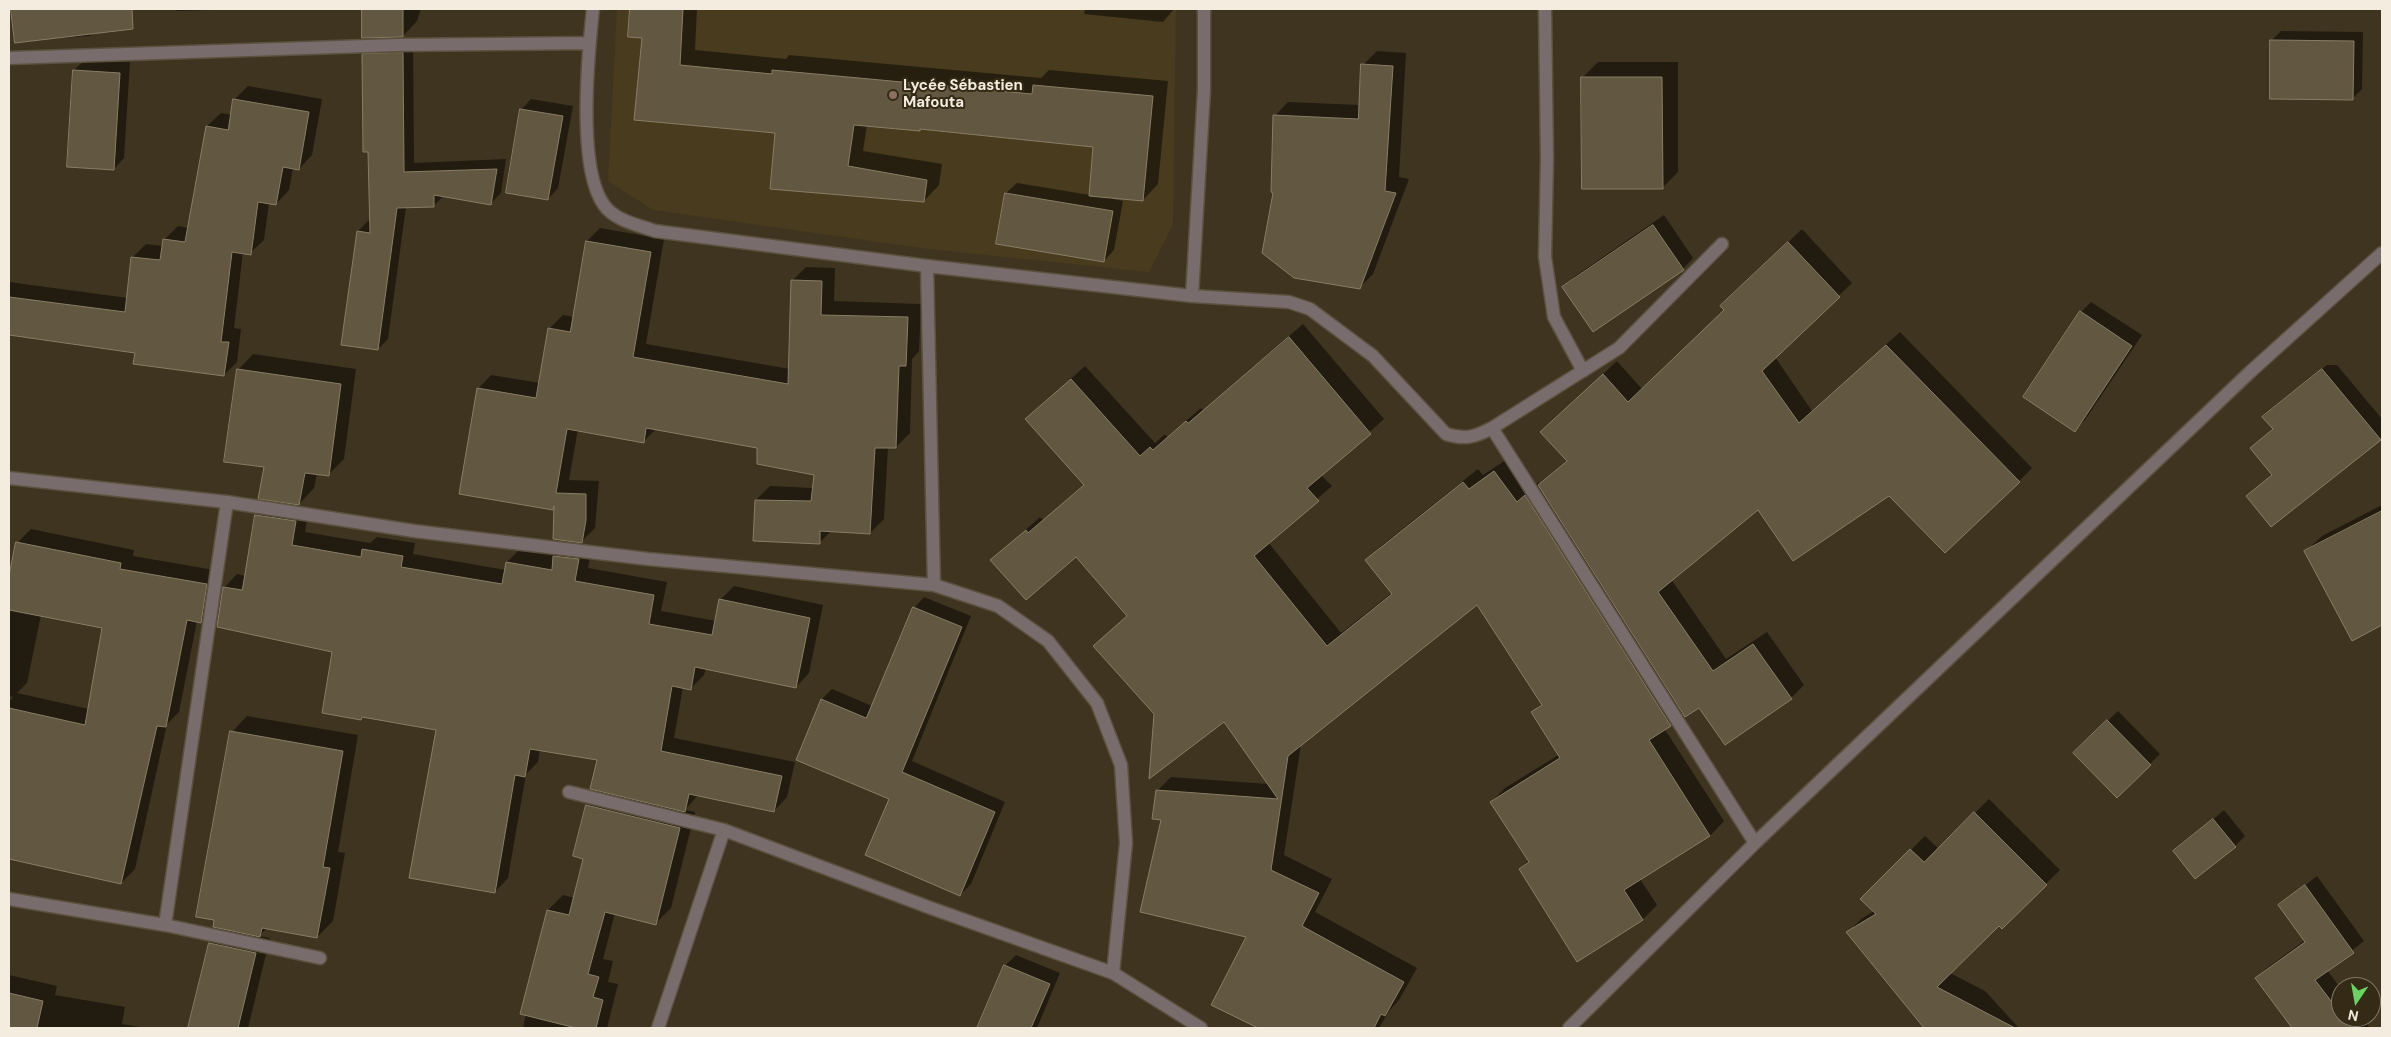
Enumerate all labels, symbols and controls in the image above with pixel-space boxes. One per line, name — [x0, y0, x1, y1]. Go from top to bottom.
place label: Lycée Sébastien Mafouta — [903, 77, 1023, 112]
marker: Lycée Sébastien Mafouta — [887, 89, 899, 101]
north arrow — [2331, 977, 2381, 1027]
text: N — [2346, 1006, 2360, 1026]

